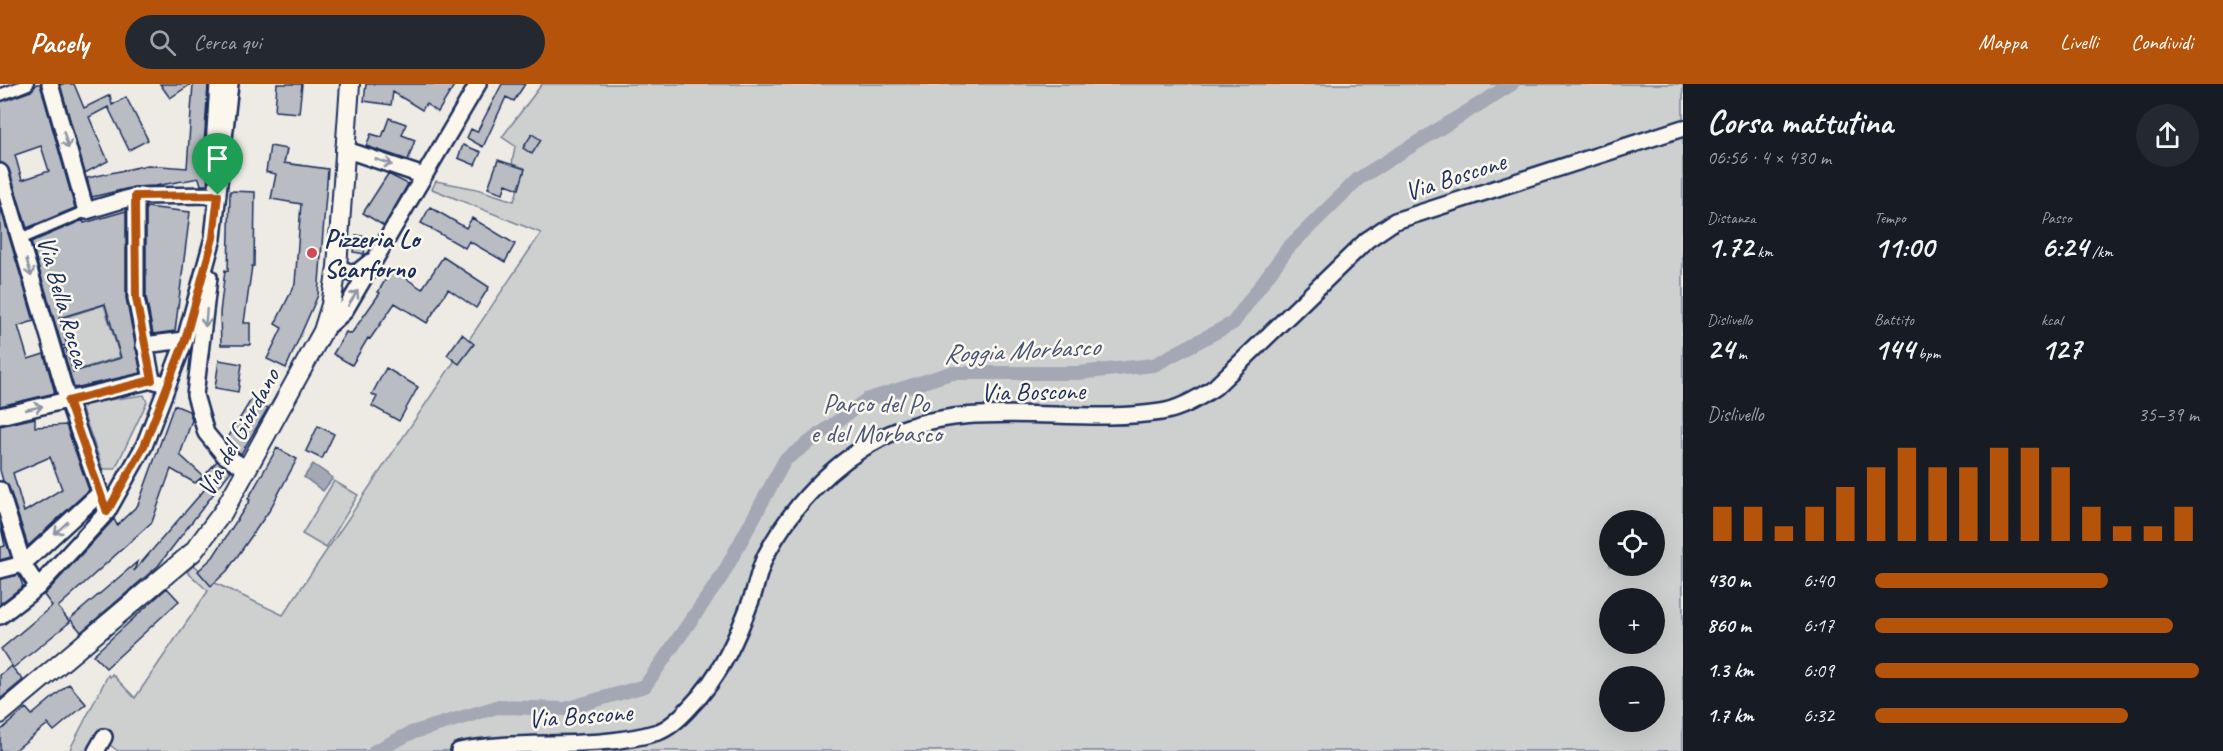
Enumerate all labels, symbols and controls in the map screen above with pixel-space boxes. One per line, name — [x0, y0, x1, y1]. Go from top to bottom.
search box — [125, 15, 545, 69]
text: Pacely — [30, 25, 89, 60]
icon: search — [146, 26, 179, 59]
text: Cerca qui — [194, 28, 261, 56]
text: Mappa — [1978, 29, 2027, 55]
text: Livelli — [2060, 29, 2098, 55]
text: Condividi — [2131, 29, 2193, 55]
text: Corsa mattutina — [1707, 101, 1893, 143]
button: share — [2136, 104, 2199, 167]
one-way arrow — [61, 130, 72, 149]
pin — [192, 133, 243, 195]
icon: arrive — [201, 142, 234, 175]
street label: Via Boscone — [1401, 144, 1511, 208]
text: 06:56 · 4 × 430 m — [1707, 145, 1831, 170]
one-way arrow — [374, 158, 393, 169]
text: Distanza — [1707, 208, 1755, 228]
text: Tempo — [1874, 208, 1906, 228]
text: Passo — [2041, 208, 2071, 228]
place label: Pizzeria Lo Scarforno — [324, 222, 422, 285]
text: 1.72 — [1707, 228, 1753, 266]
text: 11:00 — [1874, 228, 1934, 266]
text: 6:24 — [2041, 228, 2088, 266]
street label: Via Bella Rocca — [29, 232, 98, 372]
text: km — [1753, 242, 1773, 262]
text: /km — [2088, 242, 2113, 262]
marker: Pizzeria Lo Scarforno — [305, 246, 319, 260]
one-way arrow — [24, 258, 35, 277]
one-way arrow — [347, 290, 359, 307]
one-way arrow — [200, 307, 211, 327]
text: Dislivello — [1707, 310, 1752, 330]
text: Battito — [1874, 310, 1914, 330]
text: kcal — [2041, 310, 2062, 330]
water label: Roggia Morbasco — [942, 329, 1103, 371]
text: 24 — [1707, 330, 1734, 368]
text: 144 — [1874, 330, 1915, 368]
text: 127 — [2041, 330, 2081, 368]
text: m — [1734, 344, 1747, 364]
text: bpm — [1915, 344, 1940, 364]
street label: Via del Giordano — [190, 361, 288, 502]
street label: Via Boscone — [981, 374, 1087, 409]
park label: Parco del Po e del Morbasco — [810, 387, 945, 450]
one-way arrow — [24, 402, 43, 414]
text: Dislivello — [1707, 402, 1763, 427]
text: 35–39 m — [2138, 402, 2199, 427]
map controls — [1599, 510, 1665, 732]
button: locate — [1599, 510, 1665, 576]
one-way arrow — [54, 521, 69, 535]
text: 430 m — [1707, 568, 1750, 593]
text: 6:40 — [1803, 568, 1834, 593]
button: + — [1599, 588, 1665, 654]
text: 860 m — [1707, 613, 1751, 638]
text: 6:17 — [1803, 613, 1834, 638]
text: 1.3 km — [1707, 658, 1754, 683]
text: 6:09 — [1803, 658, 1834, 683]
button: − — [1599, 666, 1665, 732]
street label: Via Boscone — [527, 695, 635, 736]
text: 1.7 km — [1707, 703, 1753, 728]
text: 6:32 — [1803, 703, 1834, 728]

